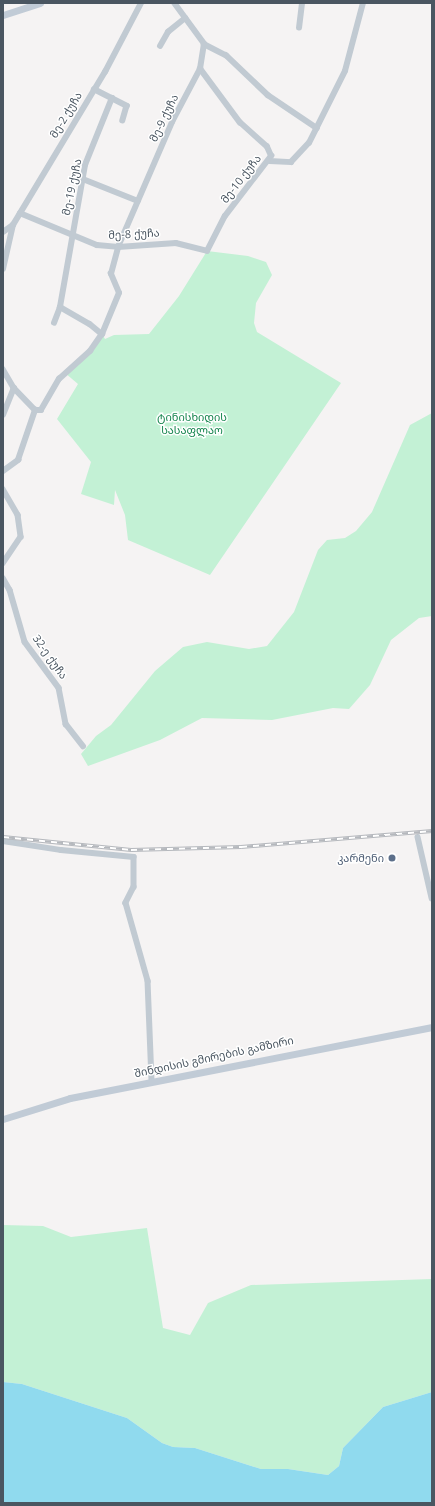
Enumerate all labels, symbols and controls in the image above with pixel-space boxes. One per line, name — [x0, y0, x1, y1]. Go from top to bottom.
street label: მე-2 ქუჩა — [47, 90, 85, 140]
street label: მე-9 ქუჩა — [147, 92, 181, 144]
street label: მე-10 ქუჩა — [218, 152, 264, 206]
street label: მე-19 ქუჩა — [60, 157, 84, 217]
street label: მე-8 ქუჩა — [108, 226, 160, 242]
park label: ტინისხიდის სასაფლაო — [157, 411, 227, 437]
street label: 32-ე ქუჩა — [30, 632, 70, 682]
place label: კარმენი — [337, 851, 384, 865]
marker: კარმენი — [387, 853, 397, 863]
street label: შინდისის გმირების გამზირი — [133, 1034, 295, 1080]

